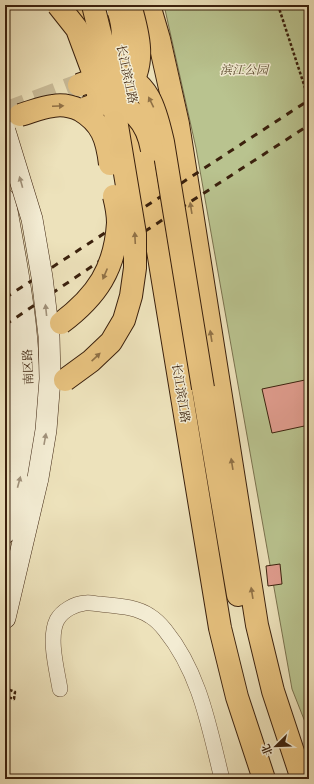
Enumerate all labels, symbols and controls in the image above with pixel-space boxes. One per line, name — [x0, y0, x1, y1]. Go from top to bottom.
street label: 长江滨江路 — [113, 43, 141, 105]
park label: 滨江公园 — [220, 62, 270, 78]
one-way arrow — [147, 96, 154, 108]
one-way arrow — [52, 102, 64, 109]
one-way arrow — [18, 176, 24, 188]
one-way arrow — [188, 202, 194, 214]
one-way arrow — [131, 232, 138, 244]
one-way arrow — [102, 268, 108, 280]
one-way arrow — [43, 304, 49, 316]
one-way arrow — [208, 330, 214, 342]
street label: 南区路 — [19, 349, 37, 385]
one-way arrow — [91, 352, 101, 361]
street label: 长江滨江路 — [168, 362, 194, 424]
one-way arrow — [42, 433, 48, 445]
one-way arrow — [229, 458, 235, 471]
one-way arrow — [16, 476, 22, 488]
one-way arrow — [249, 587, 255, 599]
north arrow — [256, 726, 296, 766]
text: 北 — [258, 742, 276, 758]

